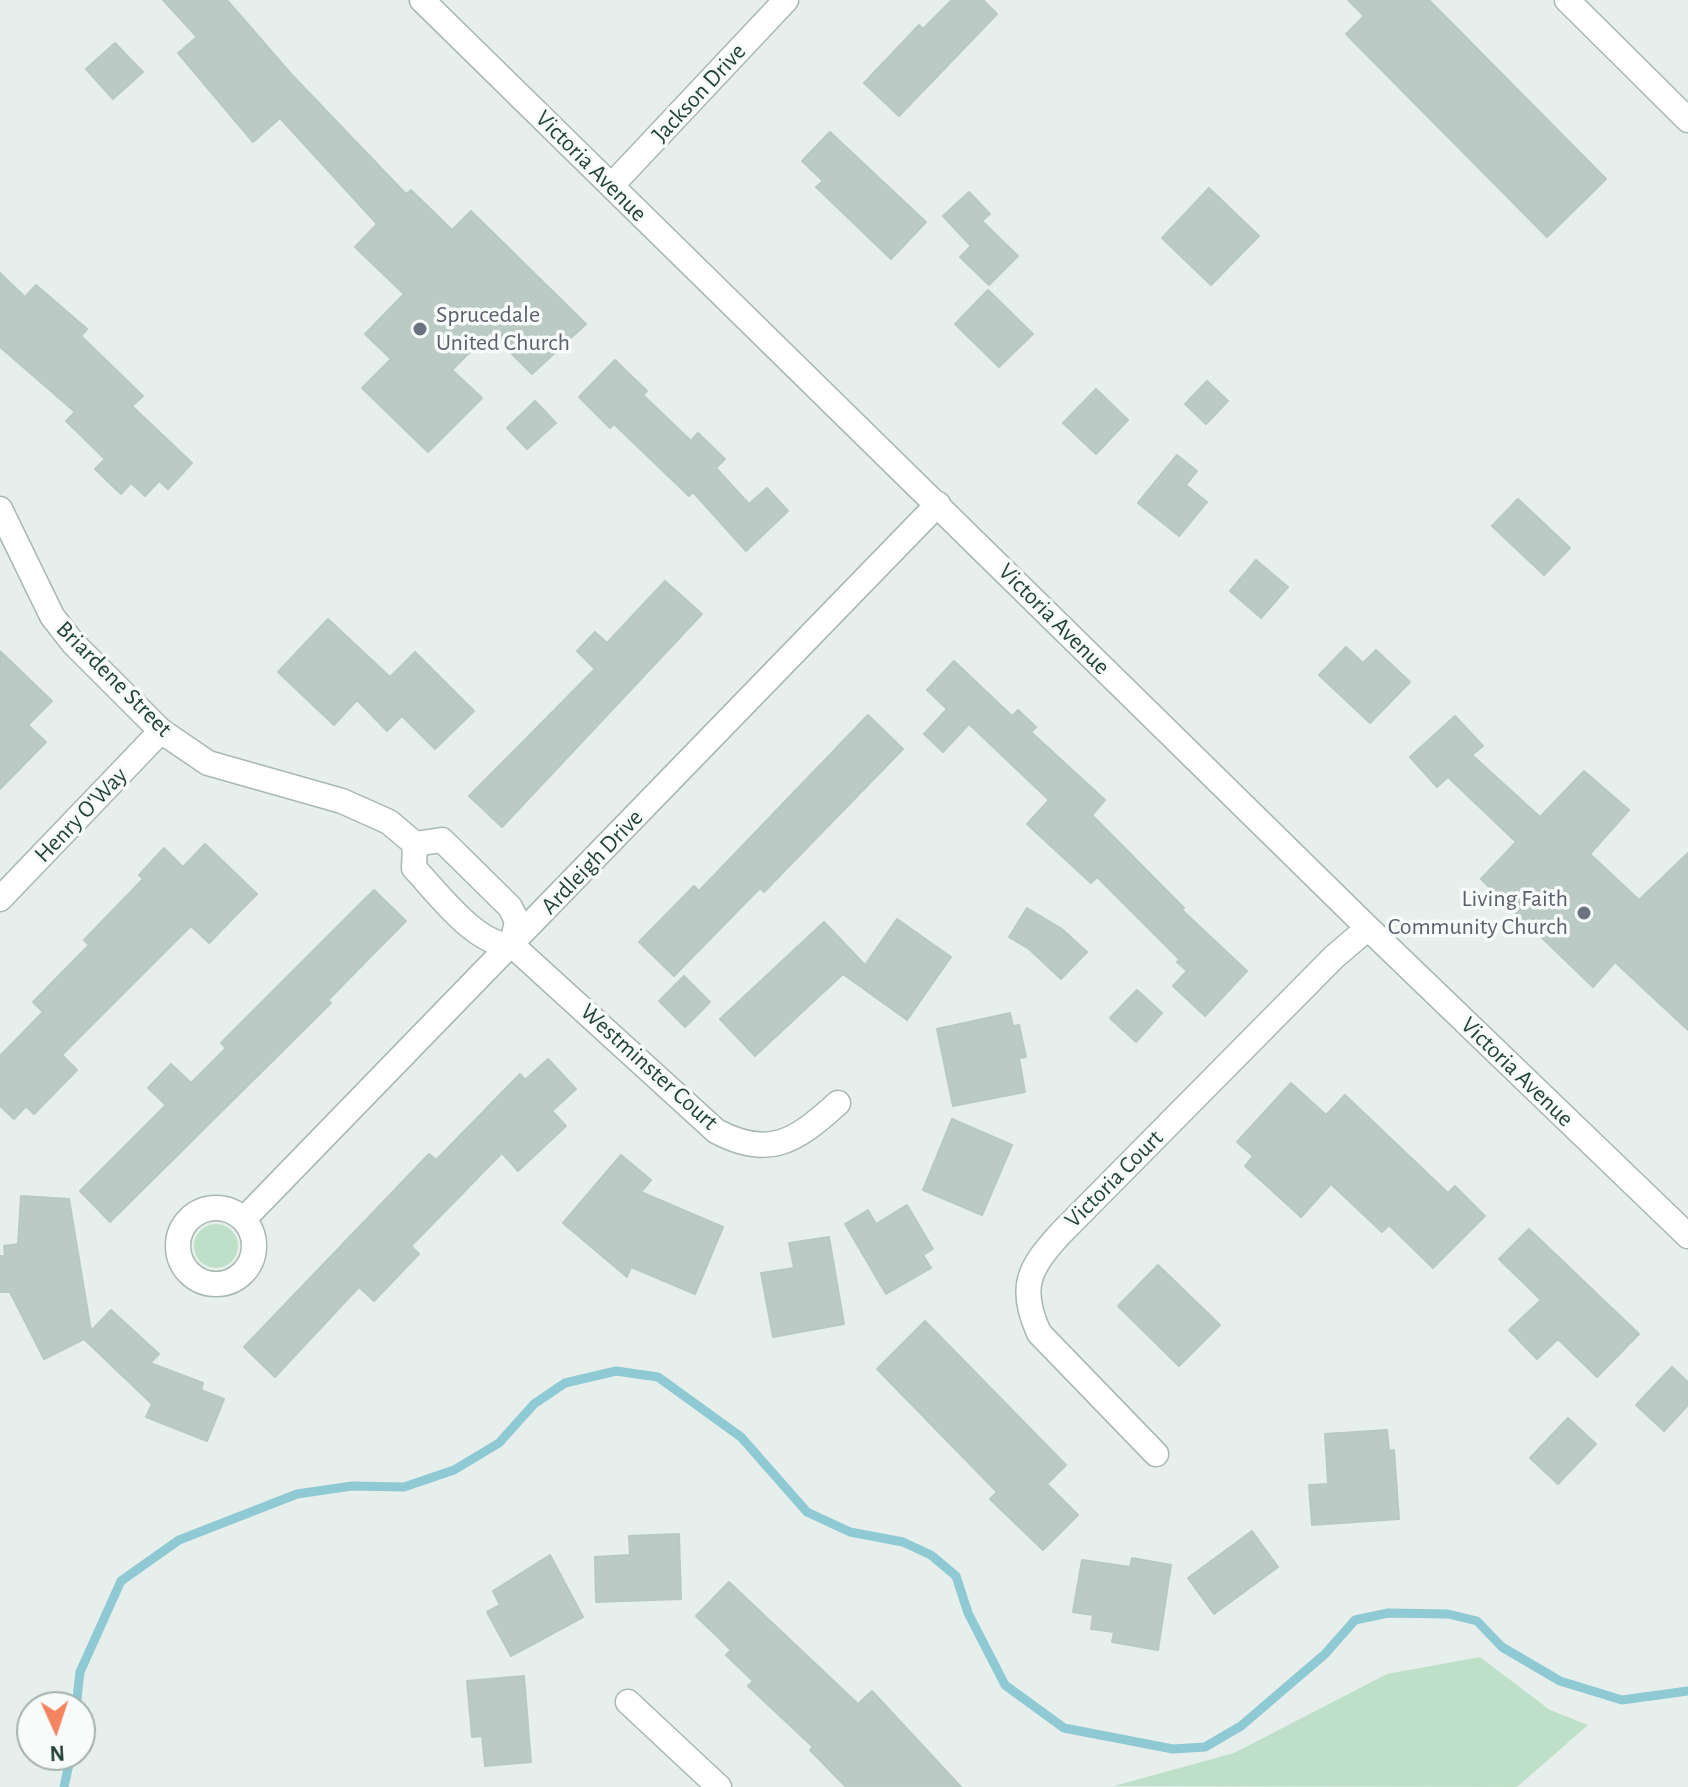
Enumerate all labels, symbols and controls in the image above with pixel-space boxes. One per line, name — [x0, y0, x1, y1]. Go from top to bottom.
street label: Jackson Drive — [646, 38, 752, 148]
street label: Victoria Avenue — [529, 104, 653, 228]
place label: Sprucedale United Church — [436, 301, 570, 357]
marker: Sprucedale United Church — [411, 320, 429, 338]
street label: Victoria Avenue — [992, 557, 1116, 681]
street label: Briardene Street — [50, 615, 178, 743]
street label: Henry O'Way — [28, 761, 134, 869]
street label: Ardleigh Drive — [535, 804, 649, 920]
place label: Living Faith Community Church — [1388, 885, 1568, 941]
marker: Living Faith Community Church — [1575, 904, 1593, 922]
street label: Westminster Court — [574, 998, 724, 1136]
street label: Victoria Avenue — [1454, 1011, 1580, 1133]
street label: Victoria Court — [1059, 1124, 1169, 1234]
north arrow — [16, 1691, 96, 1771]
text: N — [49, 1742, 65, 1764]

